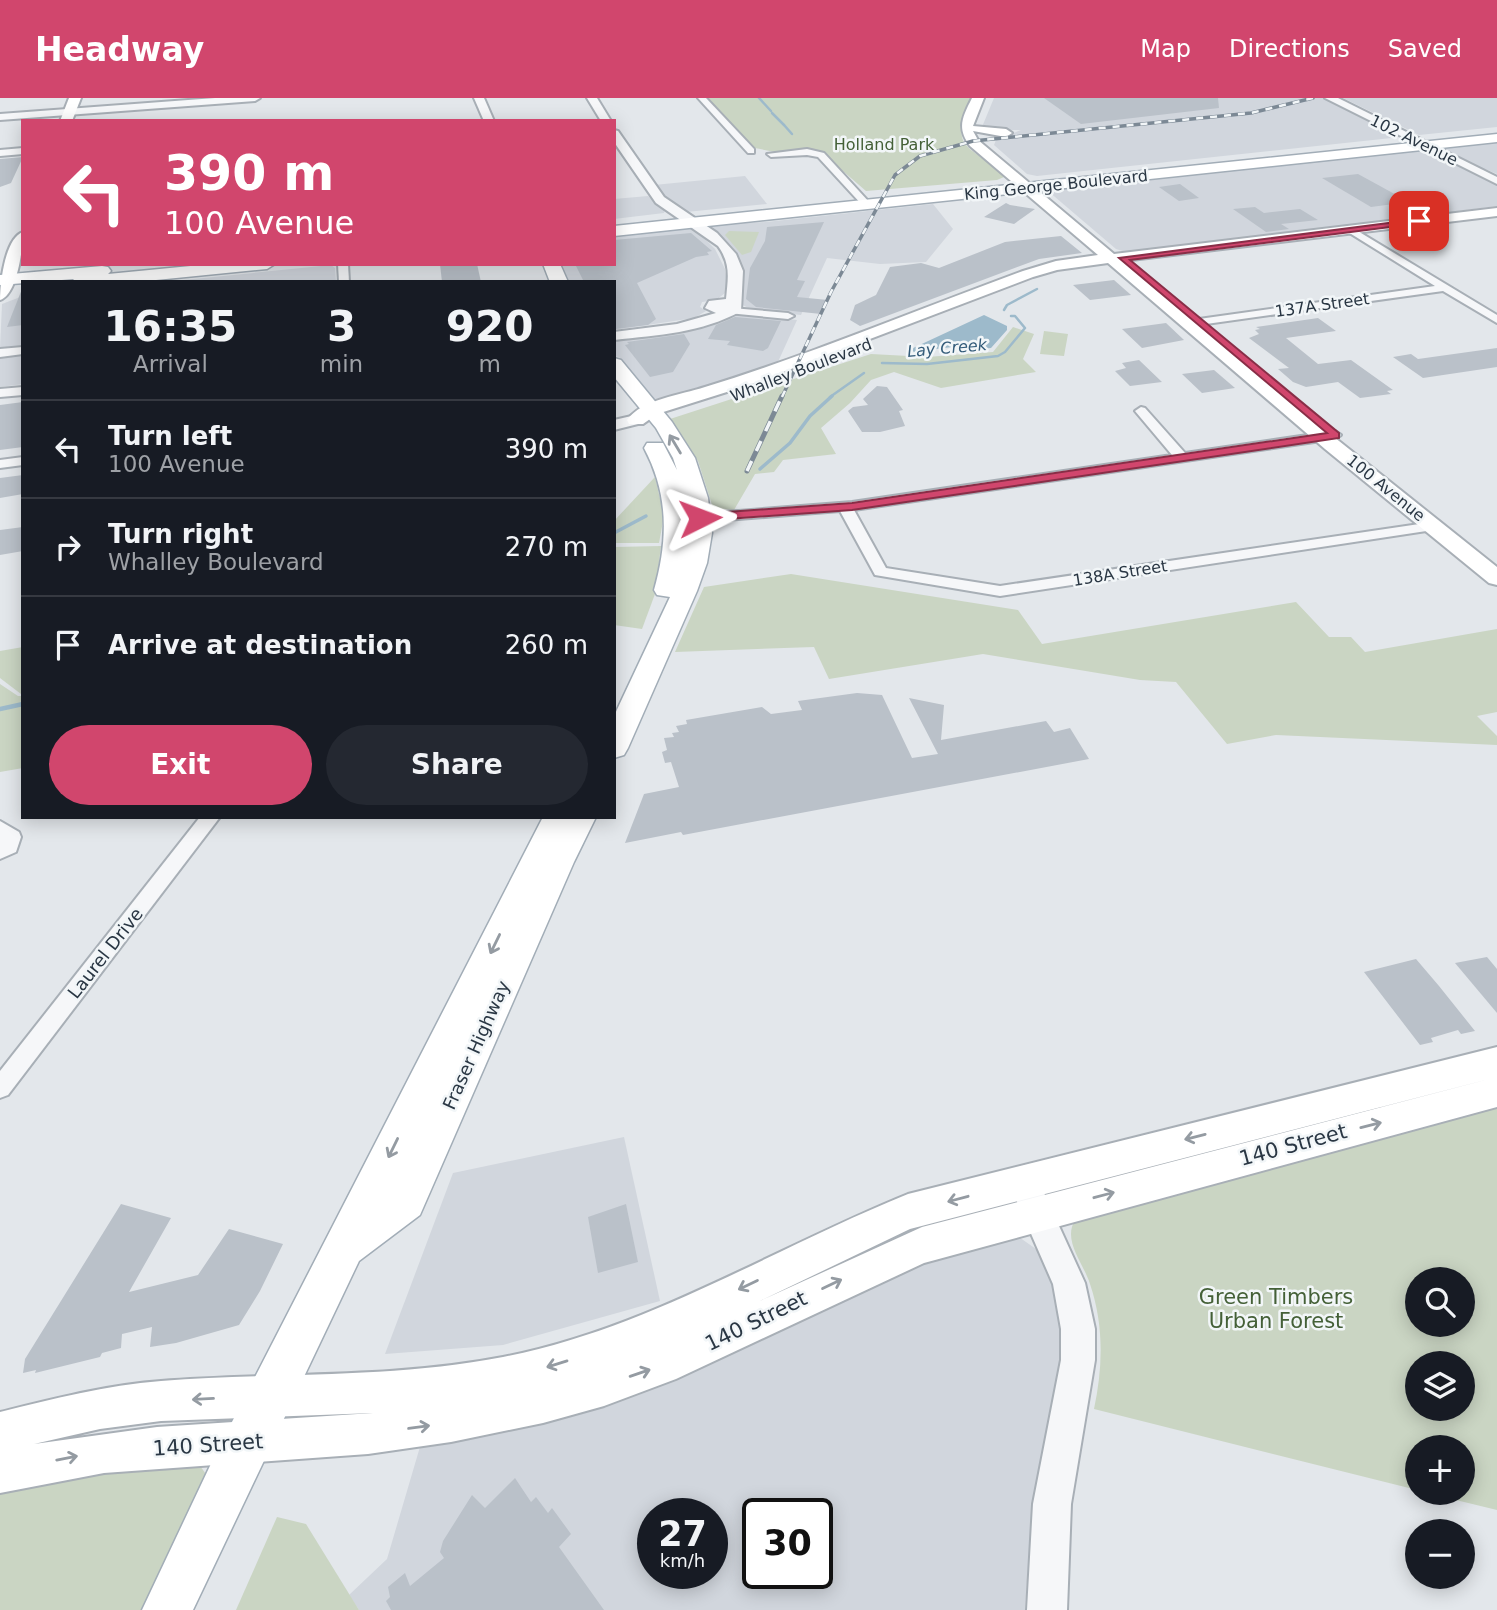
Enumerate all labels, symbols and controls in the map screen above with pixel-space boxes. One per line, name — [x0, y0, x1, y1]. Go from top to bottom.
text: Headway — [35, 30, 204, 69]
text: Map — [1140, 35, 1191, 63]
text: Directions — [1229, 35, 1350, 63]
text: Saved — [1388, 35, 1462, 63]
street label: 102 Avenue — [1367, 111, 1461, 169]
park label: Holland Park — [834, 135, 935, 154]
text: 390 m — [164, 145, 334, 202]
icon: left — [49, 147, 140, 238]
street label: King George Boulevard — [963, 166, 1149, 204]
pin — [1389, 191, 1449, 251]
icon: arrive — [1400, 202, 1438, 240]
text: 100 Avenue — [164, 204, 354, 242]
street label: 137A Street — [1274, 289, 1370, 321]
text: 16:35 — [104, 302, 237, 351]
text: 3 — [327, 302, 356, 351]
text: 920 — [446, 302, 533, 351]
street label: Whalley Boulevard — [728, 334, 874, 406]
water label: Lay Creek — [906, 335, 988, 361]
text: Arrival — [133, 351, 208, 377]
text: min — [320, 351, 363, 377]
text: m — [478, 351, 501, 377]
text: Turn left — [108, 421, 232, 451]
icon: left — [49, 430, 87, 468]
text: 390 m — [505, 434, 588, 464]
one-way arrow — [668, 434, 682, 454]
text: 100 Avenue — [108, 451, 245, 477]
street label: 100 Avenue — [1343, 451, 1429, 525]
position arrow — [663, 481, 737, 555]
text: Turn right — [108, 519, 253, 549]
icon: right — [49, 528, 87, 566]
text: 270 m — [505, 532, 588, 562]
text: Whalley Boulevard — [108, 549, 324, 575]
street label: 138A Street — [1072, 556, 1168, 590]
icon: arrive — [49, 626, 87, 664]
text: Arrive at destination — [108, 630, 412, 660]
text: 260 m — [505, 630, 588, 660]
button: Exit — [49, 725, 312, 805]
button: Share — [326, 725, 588, 805]
street label: Laurel Drive — [63, 903, 147, 1003]
one-way arrow — [487, 933, 501, 954]
street label: Fraser Highway — [438, 977, 514, 1113]
one-way arrow — [1359, 1118, 1382, 1131]
street label: 140 Street — [1236, 1119, 1350, 1171]
one-way arrow — [1184, 1131, 1207, 1144]
one-way arrow — [386, 1137, 400, 1158]
one-way arrow — [1092, 1188, 1114, 1201]
one-way arrow — [947, 1193, 969, 1206]
map controls — [1405, 1267, 1475, 1589]
button: search — [1405, 1267, 1475, 1337]
one-way arrow — [821, 1277, 842, 1291]
one-way arrow — [738, 1279, 759, 1293]
park label: Green Timbers Urban Forest — [1199, 1285, 1353, 1333]
street label: 140 Street — [701, 1286, 811, 1356]
button: layers — [1405, 1351, 1475, 1421]
one-way arrow — [546, 1358, 568, 1371]
one-way arrow — [628, 1366, 650, 1378]
one-way arrow — [193, 1393, 215, 1406]
one-way arrow — [407, 1420, 430, 1433]
street label: 140 Street — [152, 1429, 264, 1461]
button: + — [1405, 1435, 1475, 1505]
one-way arrow — [55, 1450, 78, 1464]
speed limit sign: 30 — [742, 1498, 833, 1589]
text: 27 — [658, 1514, 707, 1554]
button: − — [1405, 1519, 1475, 1589]
text: km/h — [660, 1550, 705, 1571]

